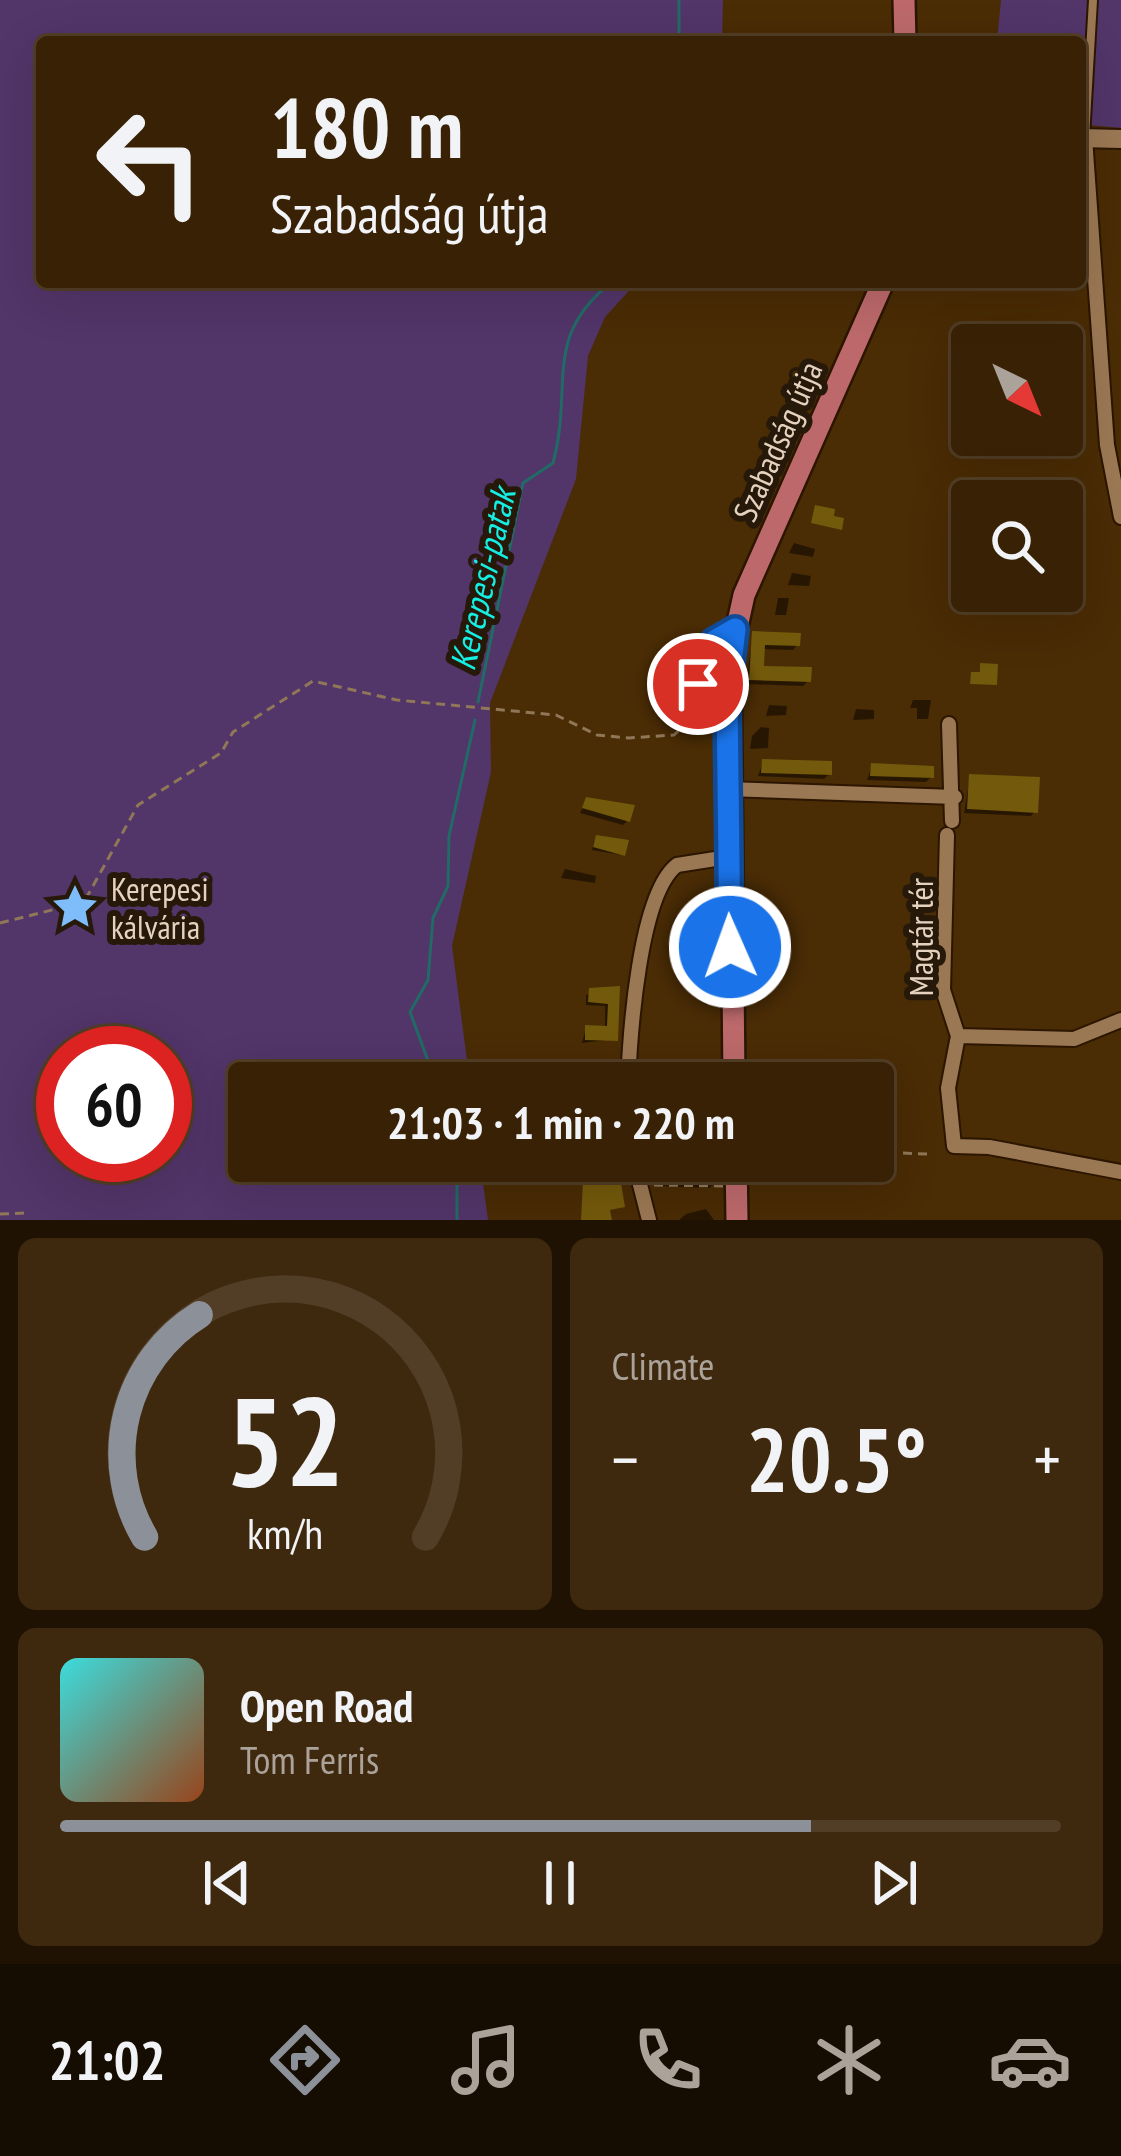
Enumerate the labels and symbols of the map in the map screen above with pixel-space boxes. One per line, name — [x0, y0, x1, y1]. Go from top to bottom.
north arrow — [951, 324, 1083, 456]
street label: Szabadság útja — [723, 354, 831, 528]
water label: Kerepesi-patak — [438, 480, 527, 675]
pin — [647, 633, 749, 735]
place label: Kerepesi kálvária — [111, 867, 209, 948]
street label: Magtár tér — [899, 878, 942, 996]
place icon: Kerepesi kálvária — [50, 882, 100, 932]
position arrow — [667, 884, 793, 1010]
speed limit sign: 60 — [36, 1026, 192, 1182]

